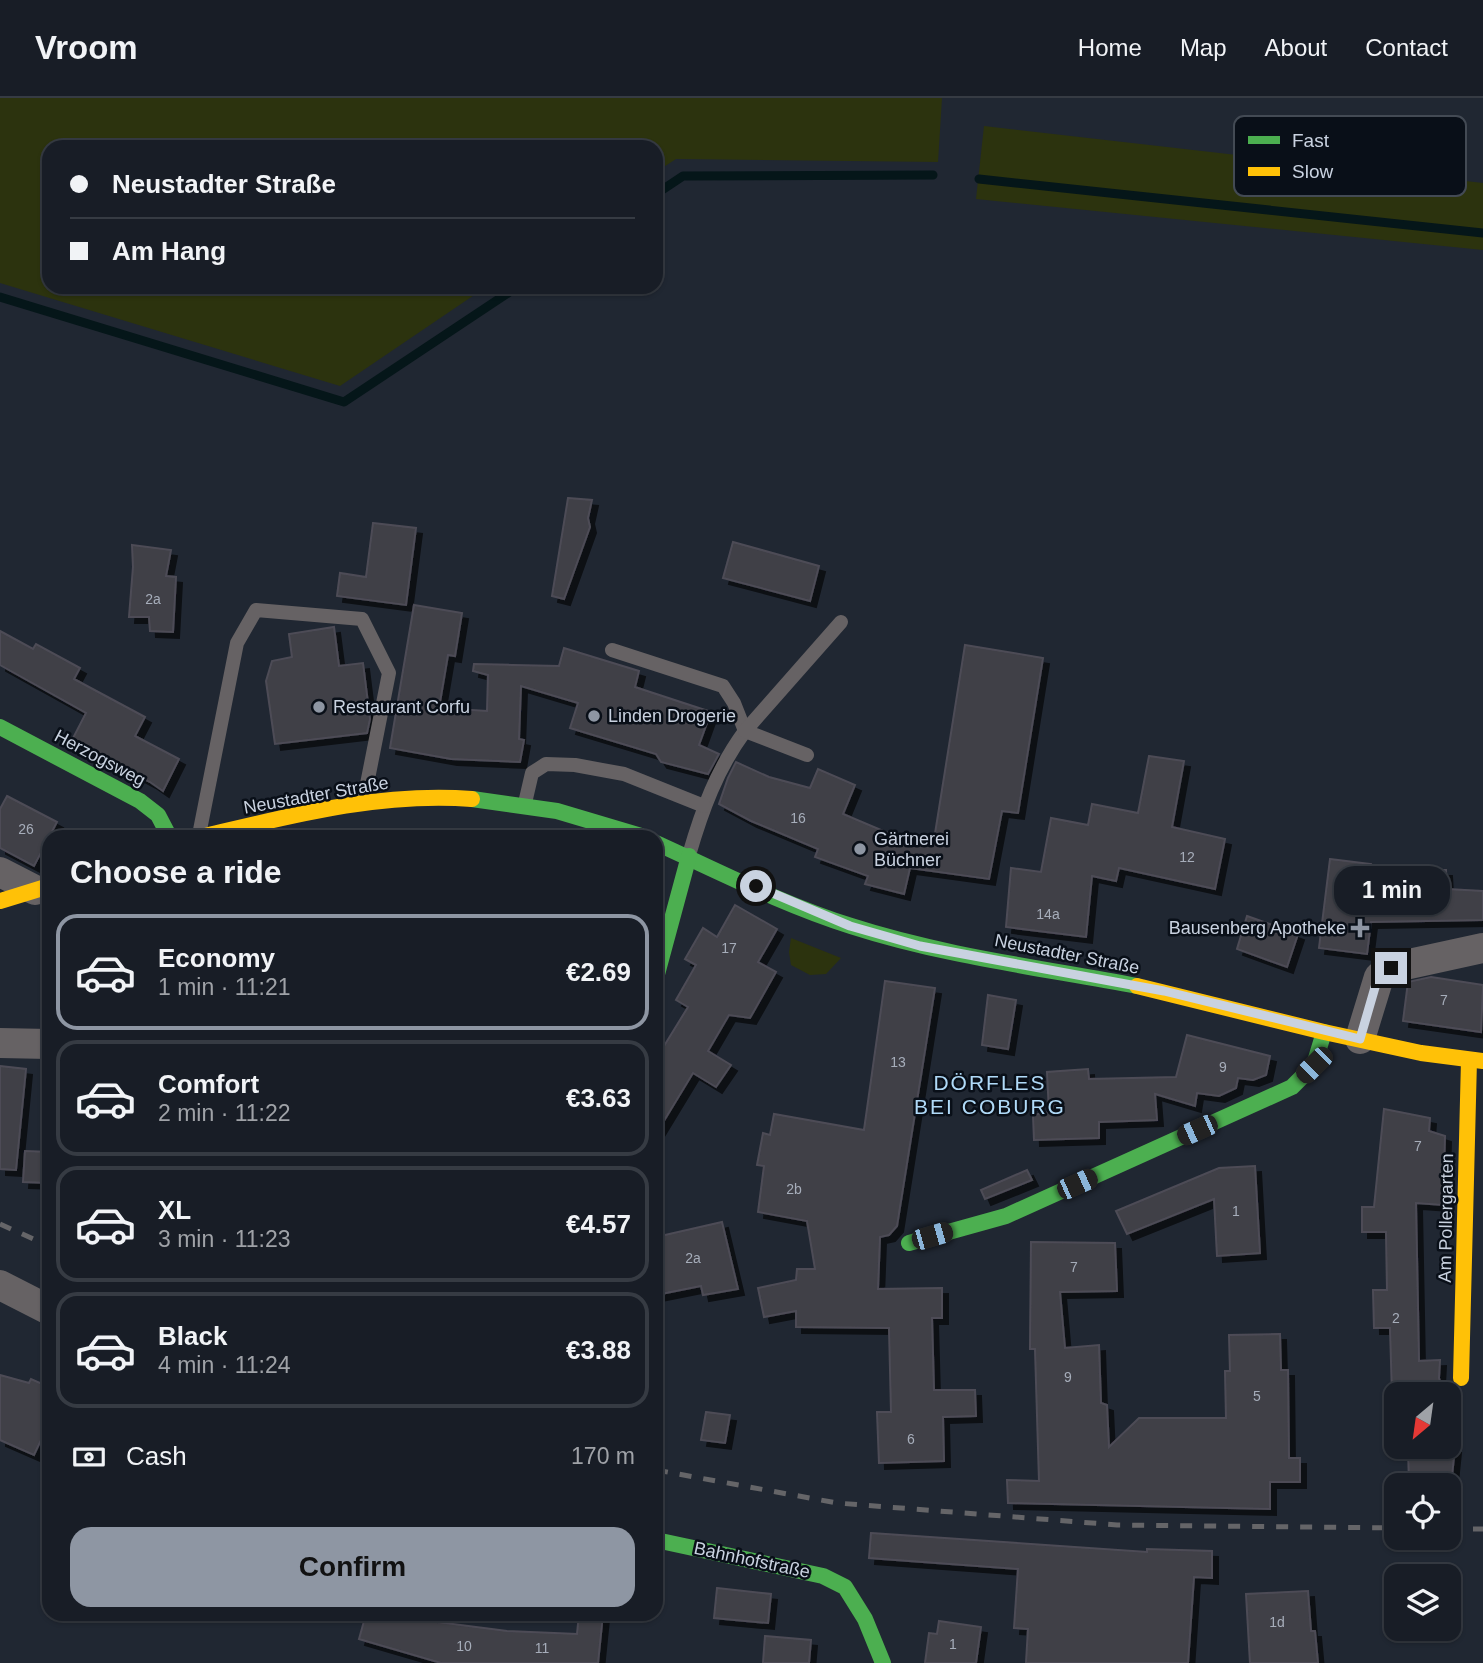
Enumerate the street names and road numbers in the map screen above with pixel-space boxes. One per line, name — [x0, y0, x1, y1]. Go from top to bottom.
street label: Herzogsweg — [51, 726, 149, 790]
street label: Neustadter Straße — [242, 772, 390, 818]
street label: Neustadter Straße — [993, 930, 1141, 978]
street label: Am Pollergarten — [1435, 1153, 1457, 1283]
street label: Bahnhofstraße — [692, 1538, 812, 1582]

